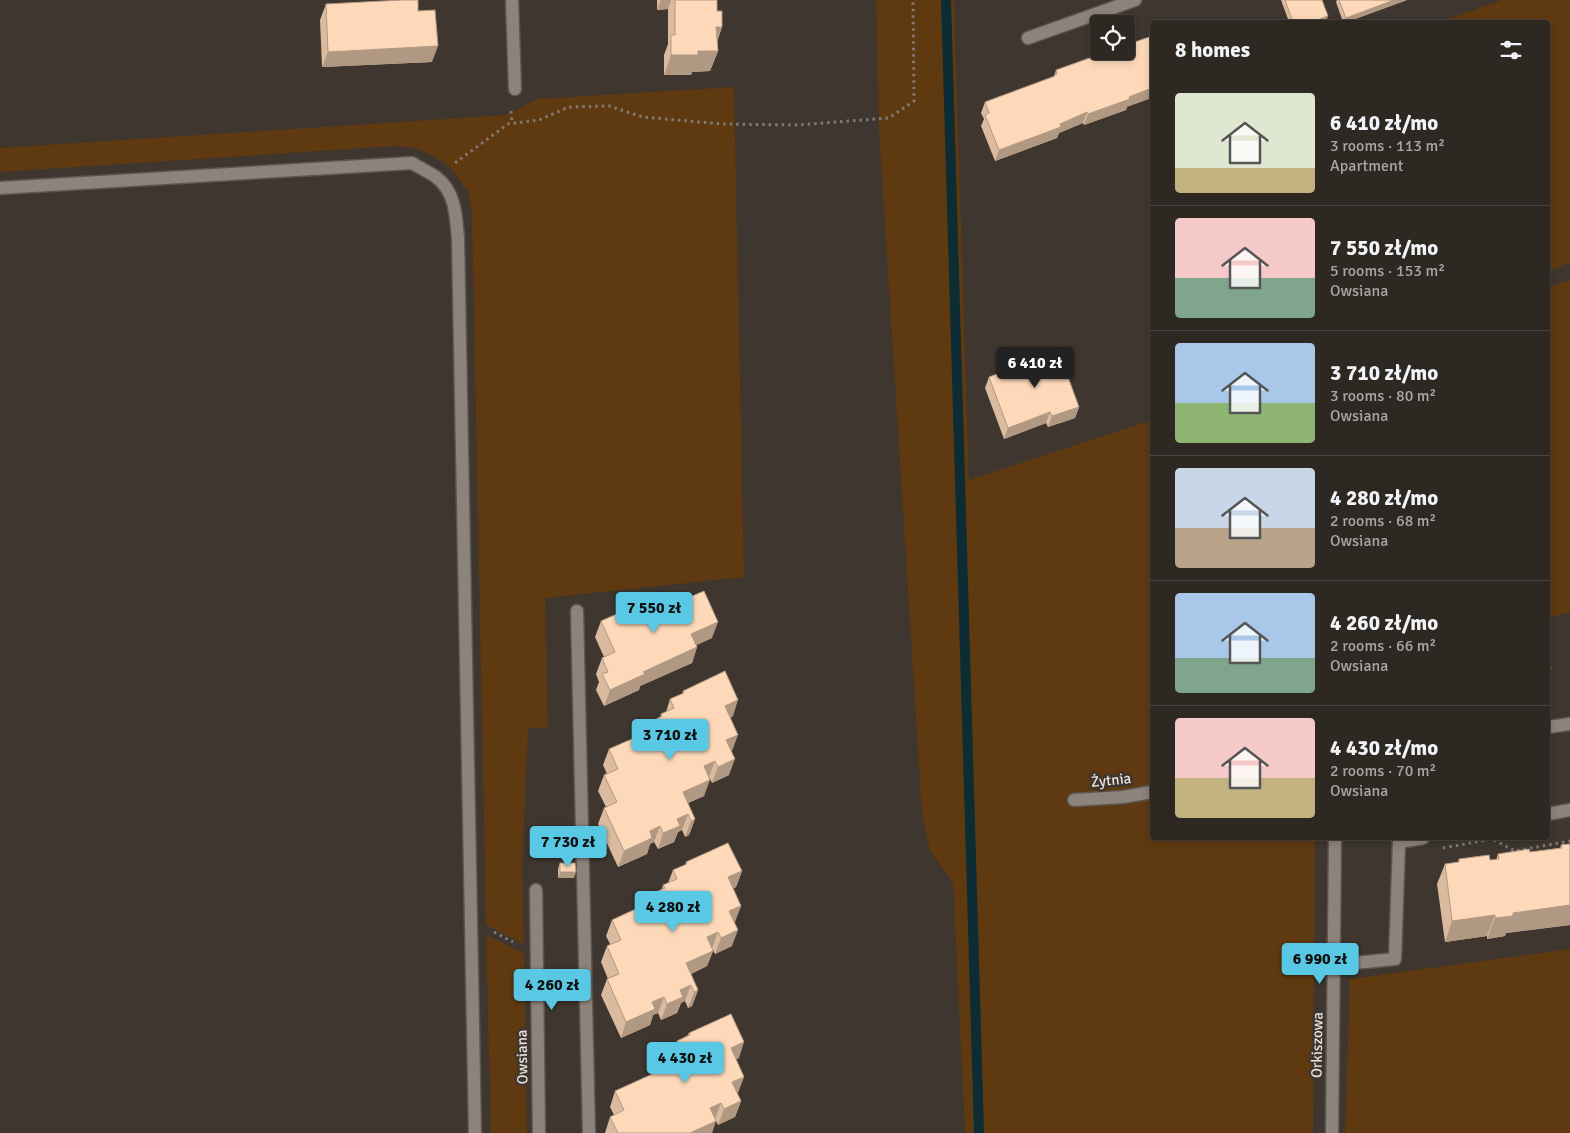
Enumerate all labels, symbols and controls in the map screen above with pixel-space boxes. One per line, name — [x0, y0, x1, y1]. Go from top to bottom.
map controls — [1090, 15, 1135, 60]
button: locate — [1090, 15, 1135, 60]
icon: filters — [1497, 36, 1525, 64]
text: 8 homes — [1175, 37, 1250, 63]
text: 6 410 zł/mo — [1330, 110, 1438, 136]
icon: home — [1215, 113, 1275, 173]
text: 3 rooms · 113 m² — [1330, 136, 1445, 156]
text: Apartment — [1330, 156, 1403, 176]
text: 7 550 zł/mo — [1330, 235, 1438, 261]
icon: home — [1215, 238, 1275, 298]
text: 5 rooms · 153 m² — [1330, 261, 1445, 281]
text: Owsiana — [1330, 281, 1388, 301]
pin: 6 410 zł — [983, 346, 1087, 389]
text: 6 410 zł — [1008, 353, 1062, 373]
text: 3 710 zł/mo — [1330, 360, 1438, 386]
icon: home — [1215, 363, 1275, 423]
text: 3 rooms · 80 m² — [1330, 386, 1436, 406]
text: Owsiana — [1330, 406, 1388, 426]
text: 4 280 zł/mo — [1330, 485, 1438, 511]
icon: home — [1215, 488, 1275, 548]
text: 2 rooms · 68 m² — [1330, 511, 1436, 531]
text: Owsiana — [1330, 531, 1388, 551]
pin: 7 550 zł — [602, 592, 706, 634]
text: 7 550 zł — [627, 598, 681, 618]
text: 4 260 zł/mo — [1330, 610, 1438, 636]
icon: home — [1215, 613, 1275, 673]
text: 2 rooms · 66 m² — [1330, 636, 1436, 656]
text: Owsiana — [1330, 656, 1388, 676]
pin: 3 710 zł — [618, 718, 722, 761]
text: 3 710 zł — [643, 725, 697, 745]
text: 4 430 zł/mo — [1330, 735, 1438, 761]
icon: home — [1215, 738, 1275, 798]
text: 2 rooms · 70 m² — [1330, 761, 1436, 781]
street label: Żytnia — [1090, 769, 1132, 791]
text: Owsiana — [1330, 781, 1388, 801]
pin: 7 730 zł — [516, 826, 620, 868]
text: 7 730 zł — [541, 832, 595, 852]
pin: 4 280 zł — [621, 890, 725, 933]
text: 4 280 zł — [646, 897, 700, 917]
pin: 6 990 zł — [1268, 942, 1372, 985]
text: 6 990 zł — [1293, 949, 1347, 969]
pin: 4 260 zł — [500, 968, 604, 1011]
text: 4 260 zł — [525, 975, 579, 995]
street label: Orkiszowa — [1307, 1012, 1327, 1078]
street label: Owsiana — [513, 1029, 531, 1085]
pin: 4 430 zł — [633, 1042, 737, 1084]
text: 4 430 zł — [658, 1048, 712, 1068]

